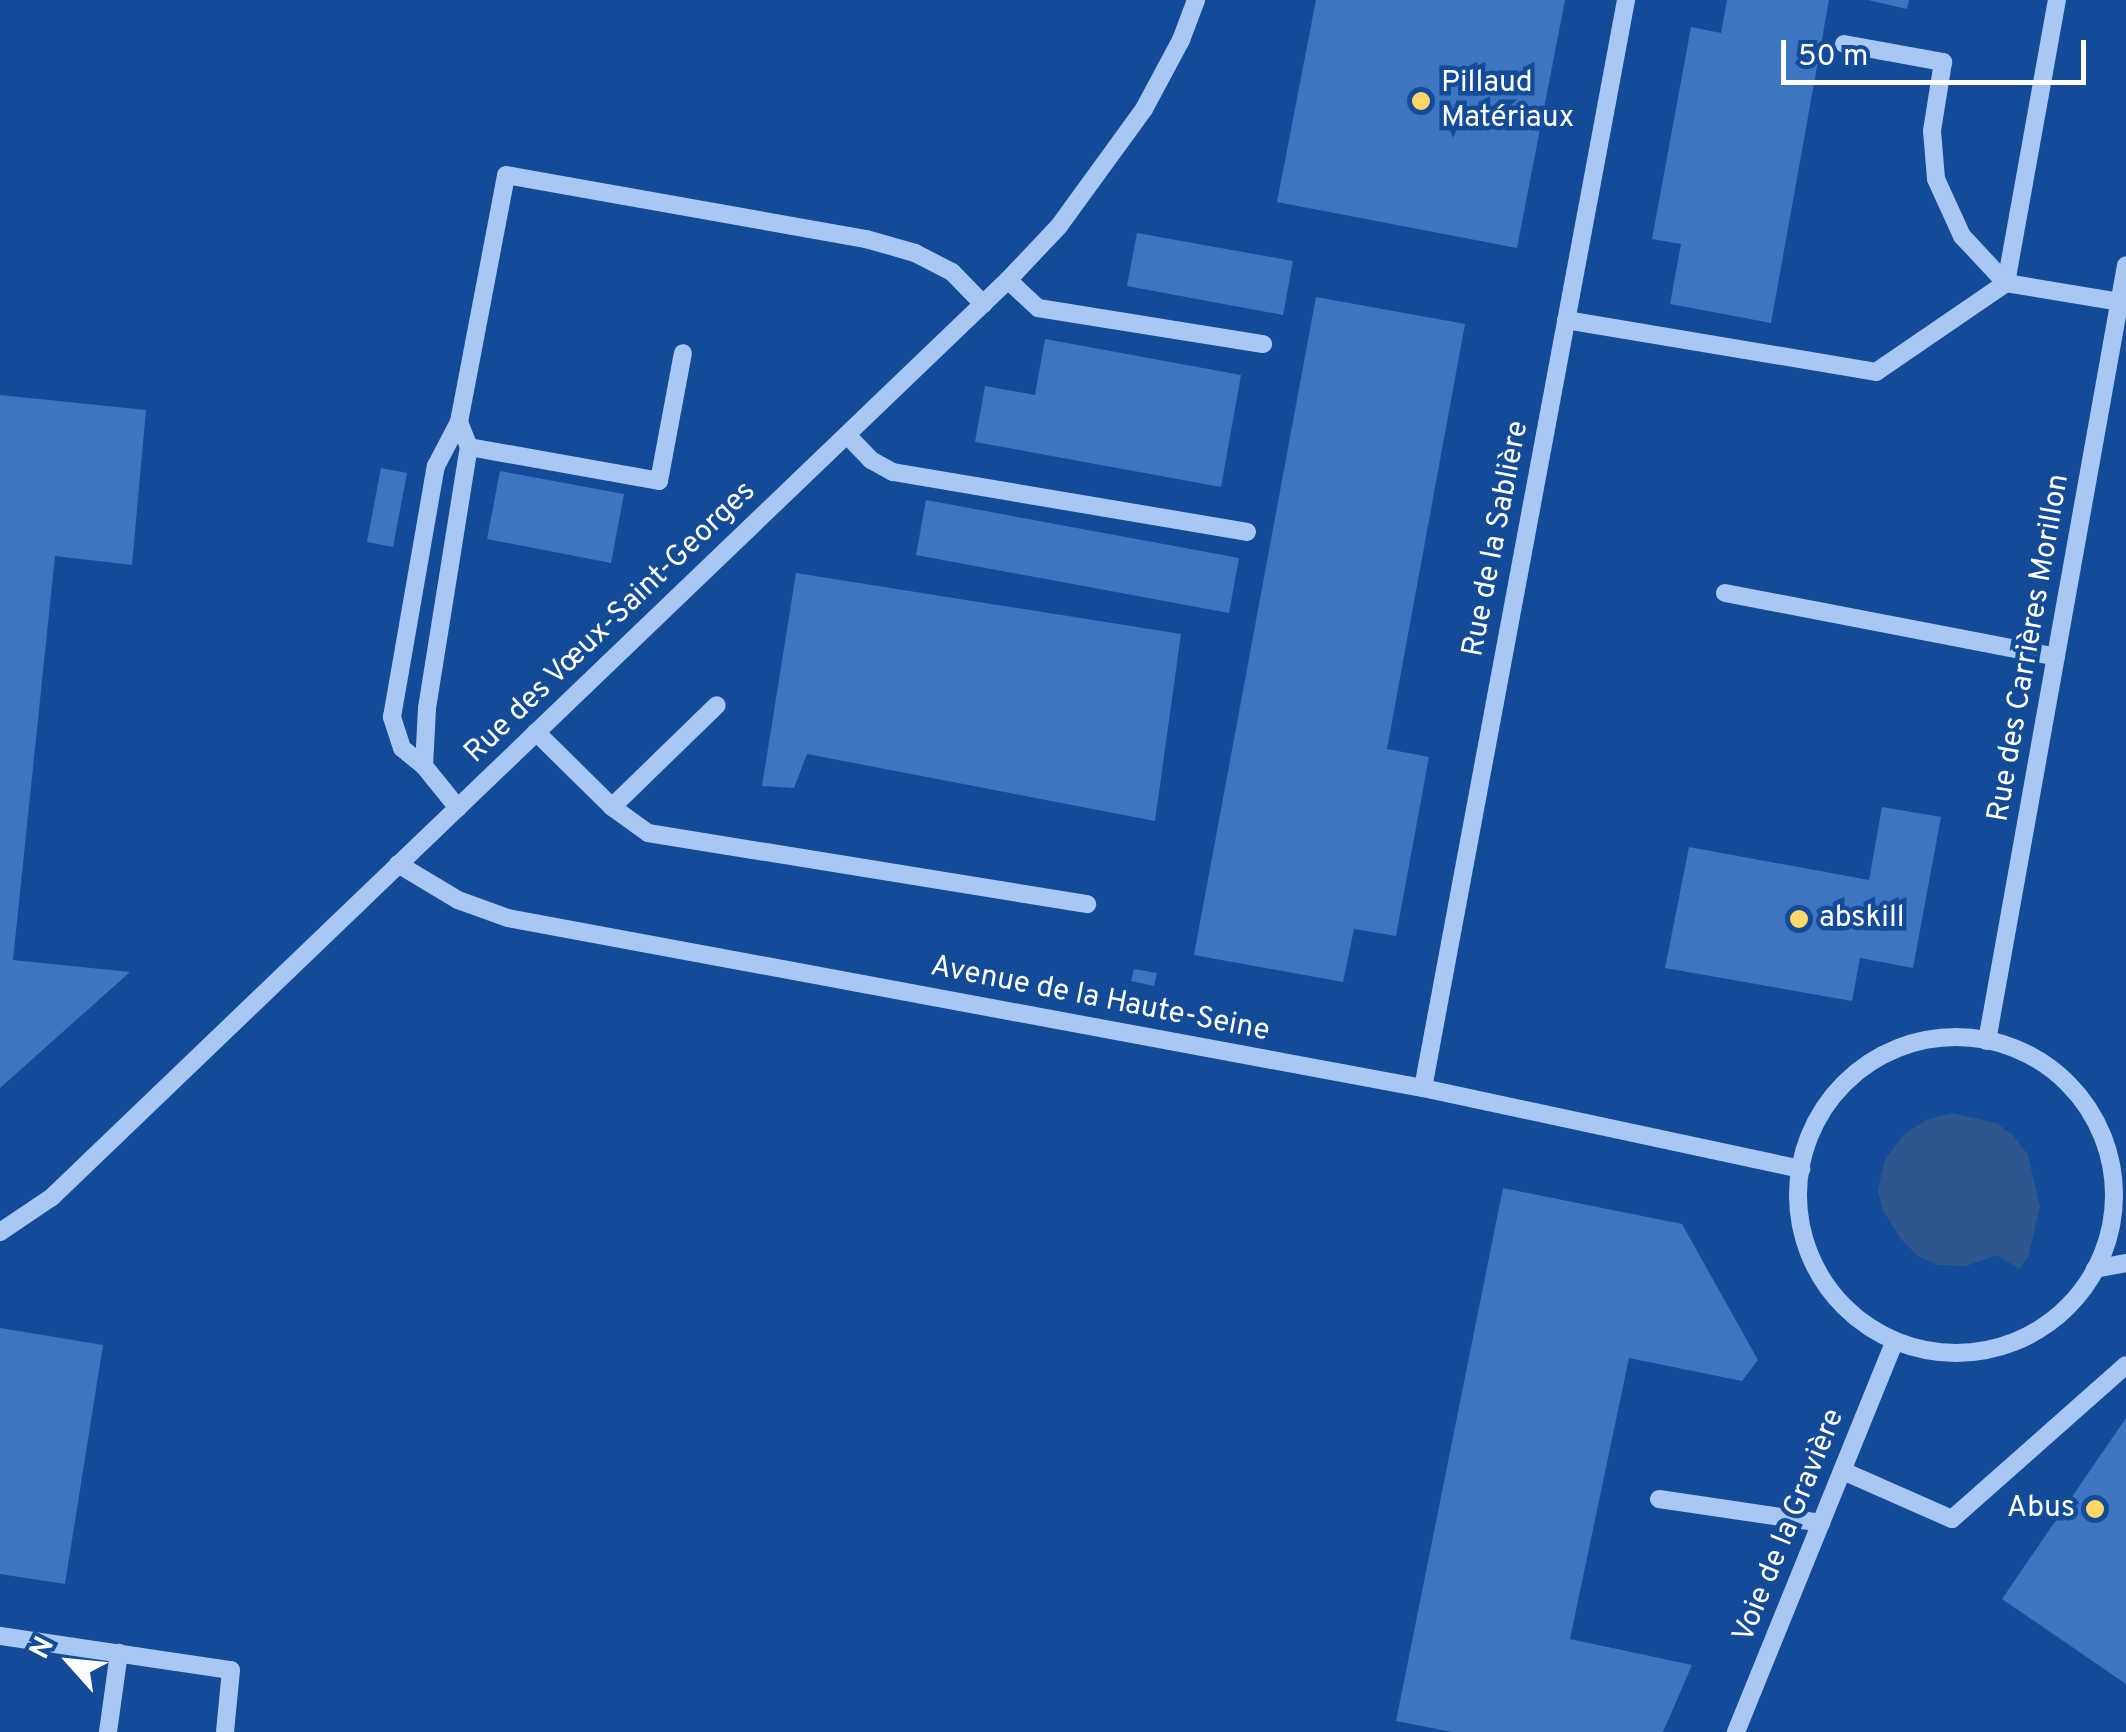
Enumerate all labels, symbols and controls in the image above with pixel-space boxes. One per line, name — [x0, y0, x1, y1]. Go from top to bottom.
scale bar — [1786, 20, 2091, 82]
text: 50 m — [1798, 39, 1868, 76]
place label: Pillaud Matériaux — [1441, 66, 1574, 136]
marker: Pillaud Matériaux — [1410, 90, 1432, 112]
street label: Rue de la Sablière — [1456, 418, 1538, 660]
street label: Rue des Carrières Morillon — [1982, 471, 2078, 825]
street label: Rue des Vœux-Saint-Georges — [458, 474, 764, 772]
place label: abskill — [1819, 901, 1905, 937]
marker: abskill — [1788, 908, 1810, 930]
street label: Avenue de la Haute-Seine — [927, 949, 1273, 1051]
street label: Voie de la Gravière — [1727, 1404, 1853, 1648]
place label: Abus — [2007, 1491, 2075, 1527]
marker: Abus — [2084, 1498, 2106, 1520]
north arrow — [20, 1612, 120, 1712]
text: N — [23, 1631, 64, 1666]

